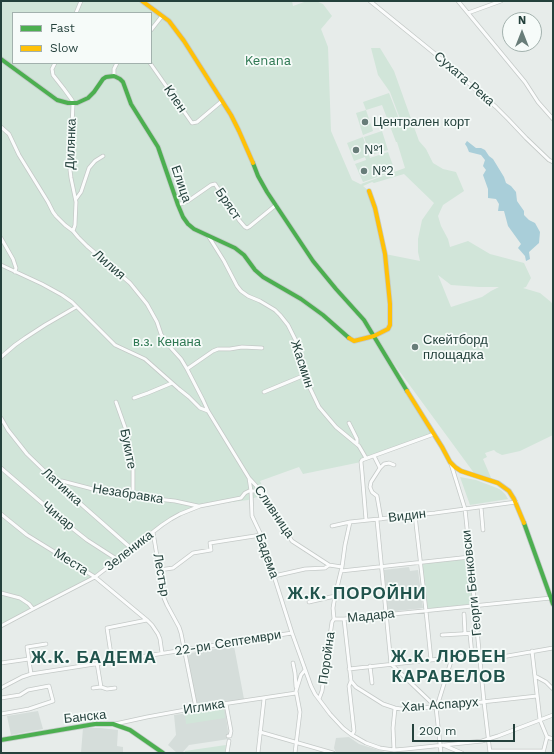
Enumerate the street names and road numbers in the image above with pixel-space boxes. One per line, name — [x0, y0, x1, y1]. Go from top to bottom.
street label: Сухата Река — [431, 48, 497, 110]
street label: Клен — [160, 82, 190, 116]
street label: Дилянка — [62, 118, 80, 170]
street label: Елица — [167, 163, 195, 205]
street label: Бряст — [212, 185, 244, 223]
street label: Лилия — [90, 247, 128, 283]
street label: Жасмин — [287, 338, 317, 390]
street label: Буките — [116, 428, 140, 470]
street label: Латинка — [39, 465, 85, 509]
street label: Незабравка — [91, 481, 165, 507]
street label: Сливница — [251, 483, 297, 541]
street label: Чинар — [38, 498, 78, 534]
street label: Видин — [387, 506, 427, 526]
street label: Зеленика — [102, 527, 156, 575]
street label: Георги Бенковски — [459, 529, 485, 637]
street label: Бадема — [252, 531, 282, 581]
street label: Места — [51, 545, 91, 579]
street label: Лестър — [150, 552, 172, 598]
street label: Мадара — [347, 606, 395, 626]
street label: 22-ри Септември — [174, 627, 282, 659]
street label: Поройна — [316, 631, 338, 685]
street label: Хан Аспарух — [401, 695, 479, 715]
street label: Иглика — [182, 696, 226, 718]
street label: Банска — [63, 707, 107, 727]

